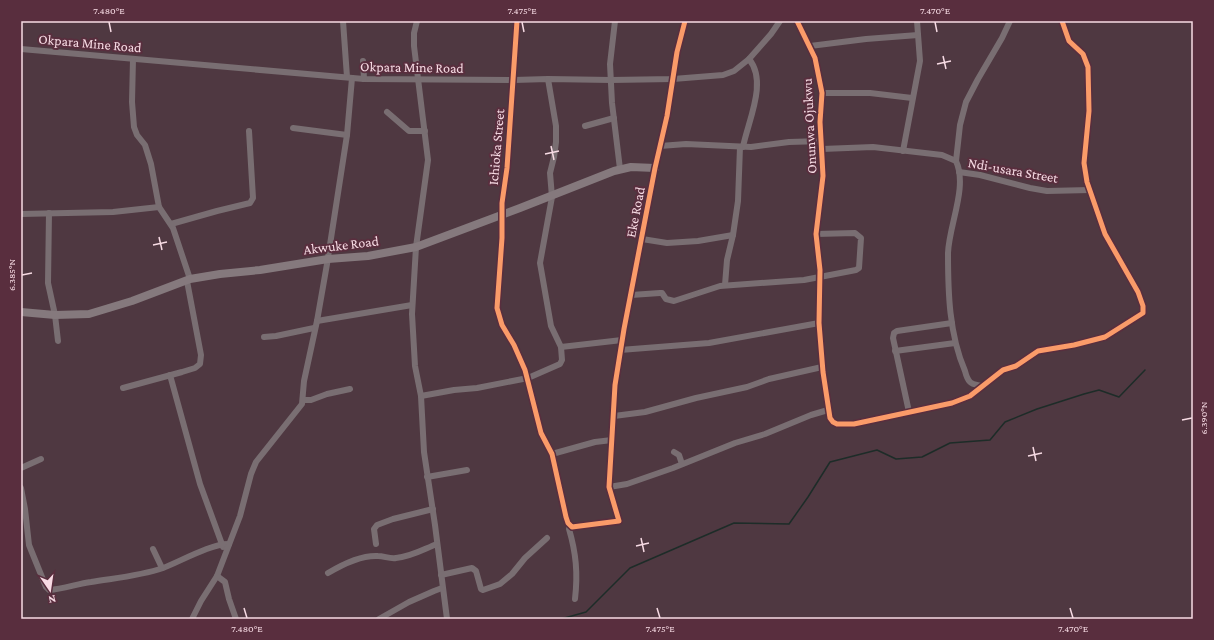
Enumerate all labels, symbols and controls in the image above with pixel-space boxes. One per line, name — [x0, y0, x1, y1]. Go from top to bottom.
text: 7.480°E — [93, 5, 125, 16]
text: 7.475°E — [507, 5, 537, 16]
text: 7.470°E — [920, 5, 951, 16]
street label: Okpara Mine Road — [38, 31, 143, 56]
street label: Okpara Mine Road — [360, 58, 465, 76]
street label: Onunwa Ojukwu — [798, 77, 820, 174]
street label: Ichioka Street — [485, 108, 507, 186]
street label: Ndi-usara Street — [967, 154, 1060, 186]
street label: Eke Road — [622, 185, 648, 239]
street label: Akwuke Road — [302, 232, 380, 258]
text: 6.385°N — [6, 259, 17, 291]
text: 6.390°N — [1198, 401, 1209, 434]
north arrow — [30, 570, 70, 610]
text: N — [47, 593, 57, 607]
text: 7.480°E — [231, 623, 263, 634]
text: 7.475°E — [645, 623, 675, 634]
text: 7.470°E — [1058, 623, 1089, 634]

